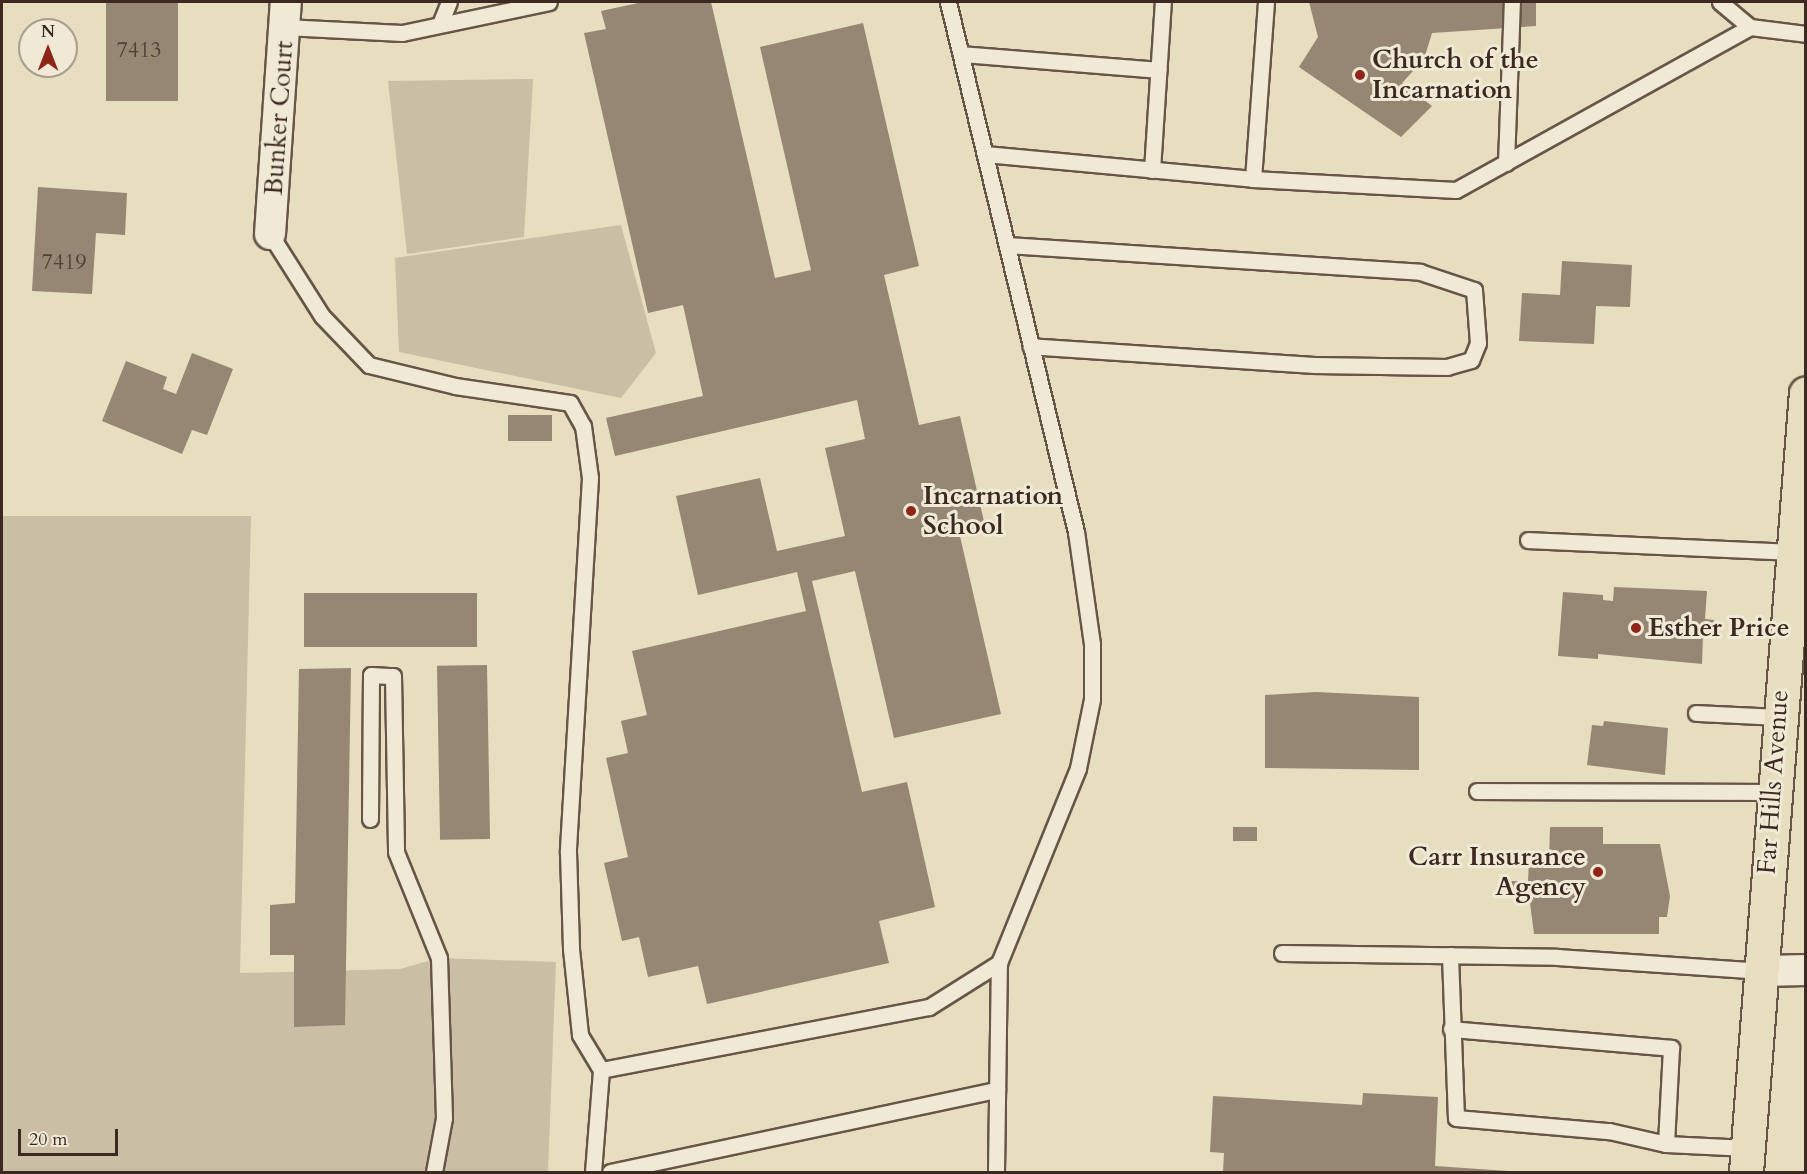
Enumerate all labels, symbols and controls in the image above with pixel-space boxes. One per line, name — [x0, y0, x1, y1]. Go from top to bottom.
north arrow — [18, 18, 78, 78]
text: N — [41, 21, 55, 43]
house number: 7413 — [116, 38, 162, 64]
street label: Bunker Court — [258, 40, 300, 196]
place label: Church of the Incarnation — [1372, 44, 1539, 106]
marker: Church of the Incarnation — [1353, 68, 1367, 82]
house number: 7419 — [41, 250, 87, 276]
place label: Incarnation School — [923, 480, 1063, 542]
marker: Incarnation School — [904, 504, 918, 518]
place label: Esther Price — [1648, 612, 1790, 644]
marker: Esther Price — [1629, 621, 1643, 635]
street label: Far Hills Avenue — [1751, 689, 1795, 875]
place label: Carr Insurance Agency — [1408, 841, 1586, 903]
marker: Carr Insurance Agency — [1591, 865, 1605, 879]
scale bar — [21, 1117, 122, 1155]
text: 20 m — [29, 1127, 68, 1152]

